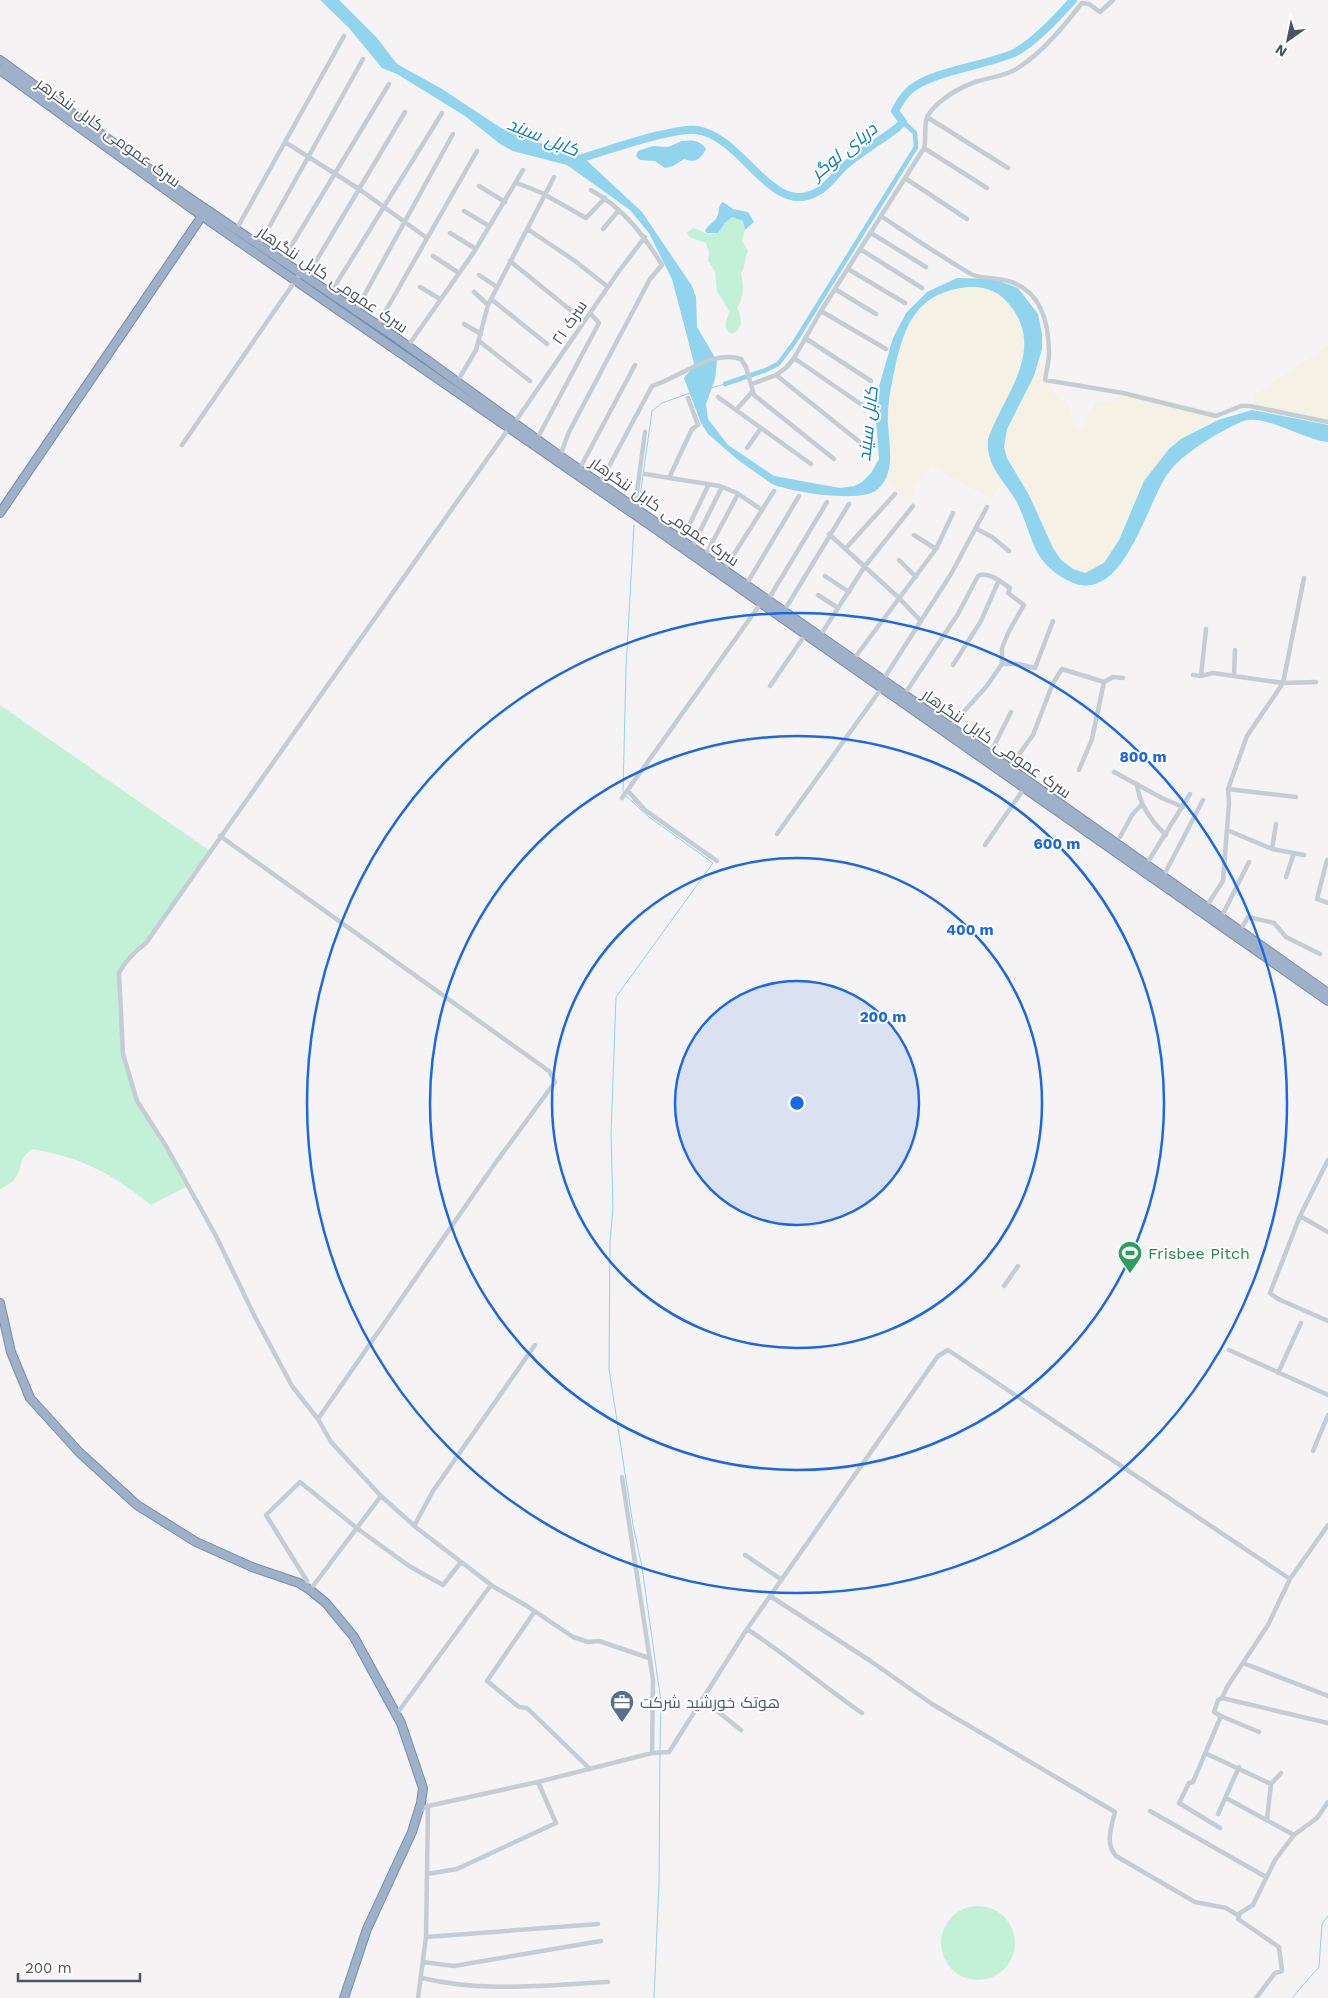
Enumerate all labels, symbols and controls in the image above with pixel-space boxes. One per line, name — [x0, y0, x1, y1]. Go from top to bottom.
north arrow — [1263, 15, 1313, 65]
text: N — [1272, 41, 1290, 60]
street label: سرک عمومی کابل ننگرهر — [32, 73, 184, 192]
water label: کابل سيند — [504, 113, 583, 162]
water label: دریای لوگر — [805, 117, 882, 186]
street label: سرک عمومی کابل ننگرهار — [252, 221, 412, 338]
street label: سرک ۲۱ — [548, 297, 591, 348]
water label: کابل سيند — [853, 385, 883, 462]
street label: سرک عمومی کابل ننگرهار — [585, 452, 743, 571]
street label: سرک عمومی کابل ننگرهار — [917, 684, 1075, 803]
text: 800 m — [1119, 748, 1167, 766]
text: 600 m — [1034, 835, 1080, 853]
text: 400 m — [946, 921, 994, 939]
text: 200 m — [860, 1008, 906, 1026]
centre of rings — [788, 1094, 806, 1112]
sports icon: Frisbee Pitch — [1117, 1240, 1143, 1274]
place label: Frisbee Pitch — [1148, 1244, 1250, 1263]
office icon: هوتک خورشید شرکت — [609, 1689, 635, 1723]
place label: هوتک خورشید شرکت — [640, 1693, 780, 1712]
scale bar — [18, 1950, 140, 1982]
text: 200 m — [25, 1959, 72, 1977]

